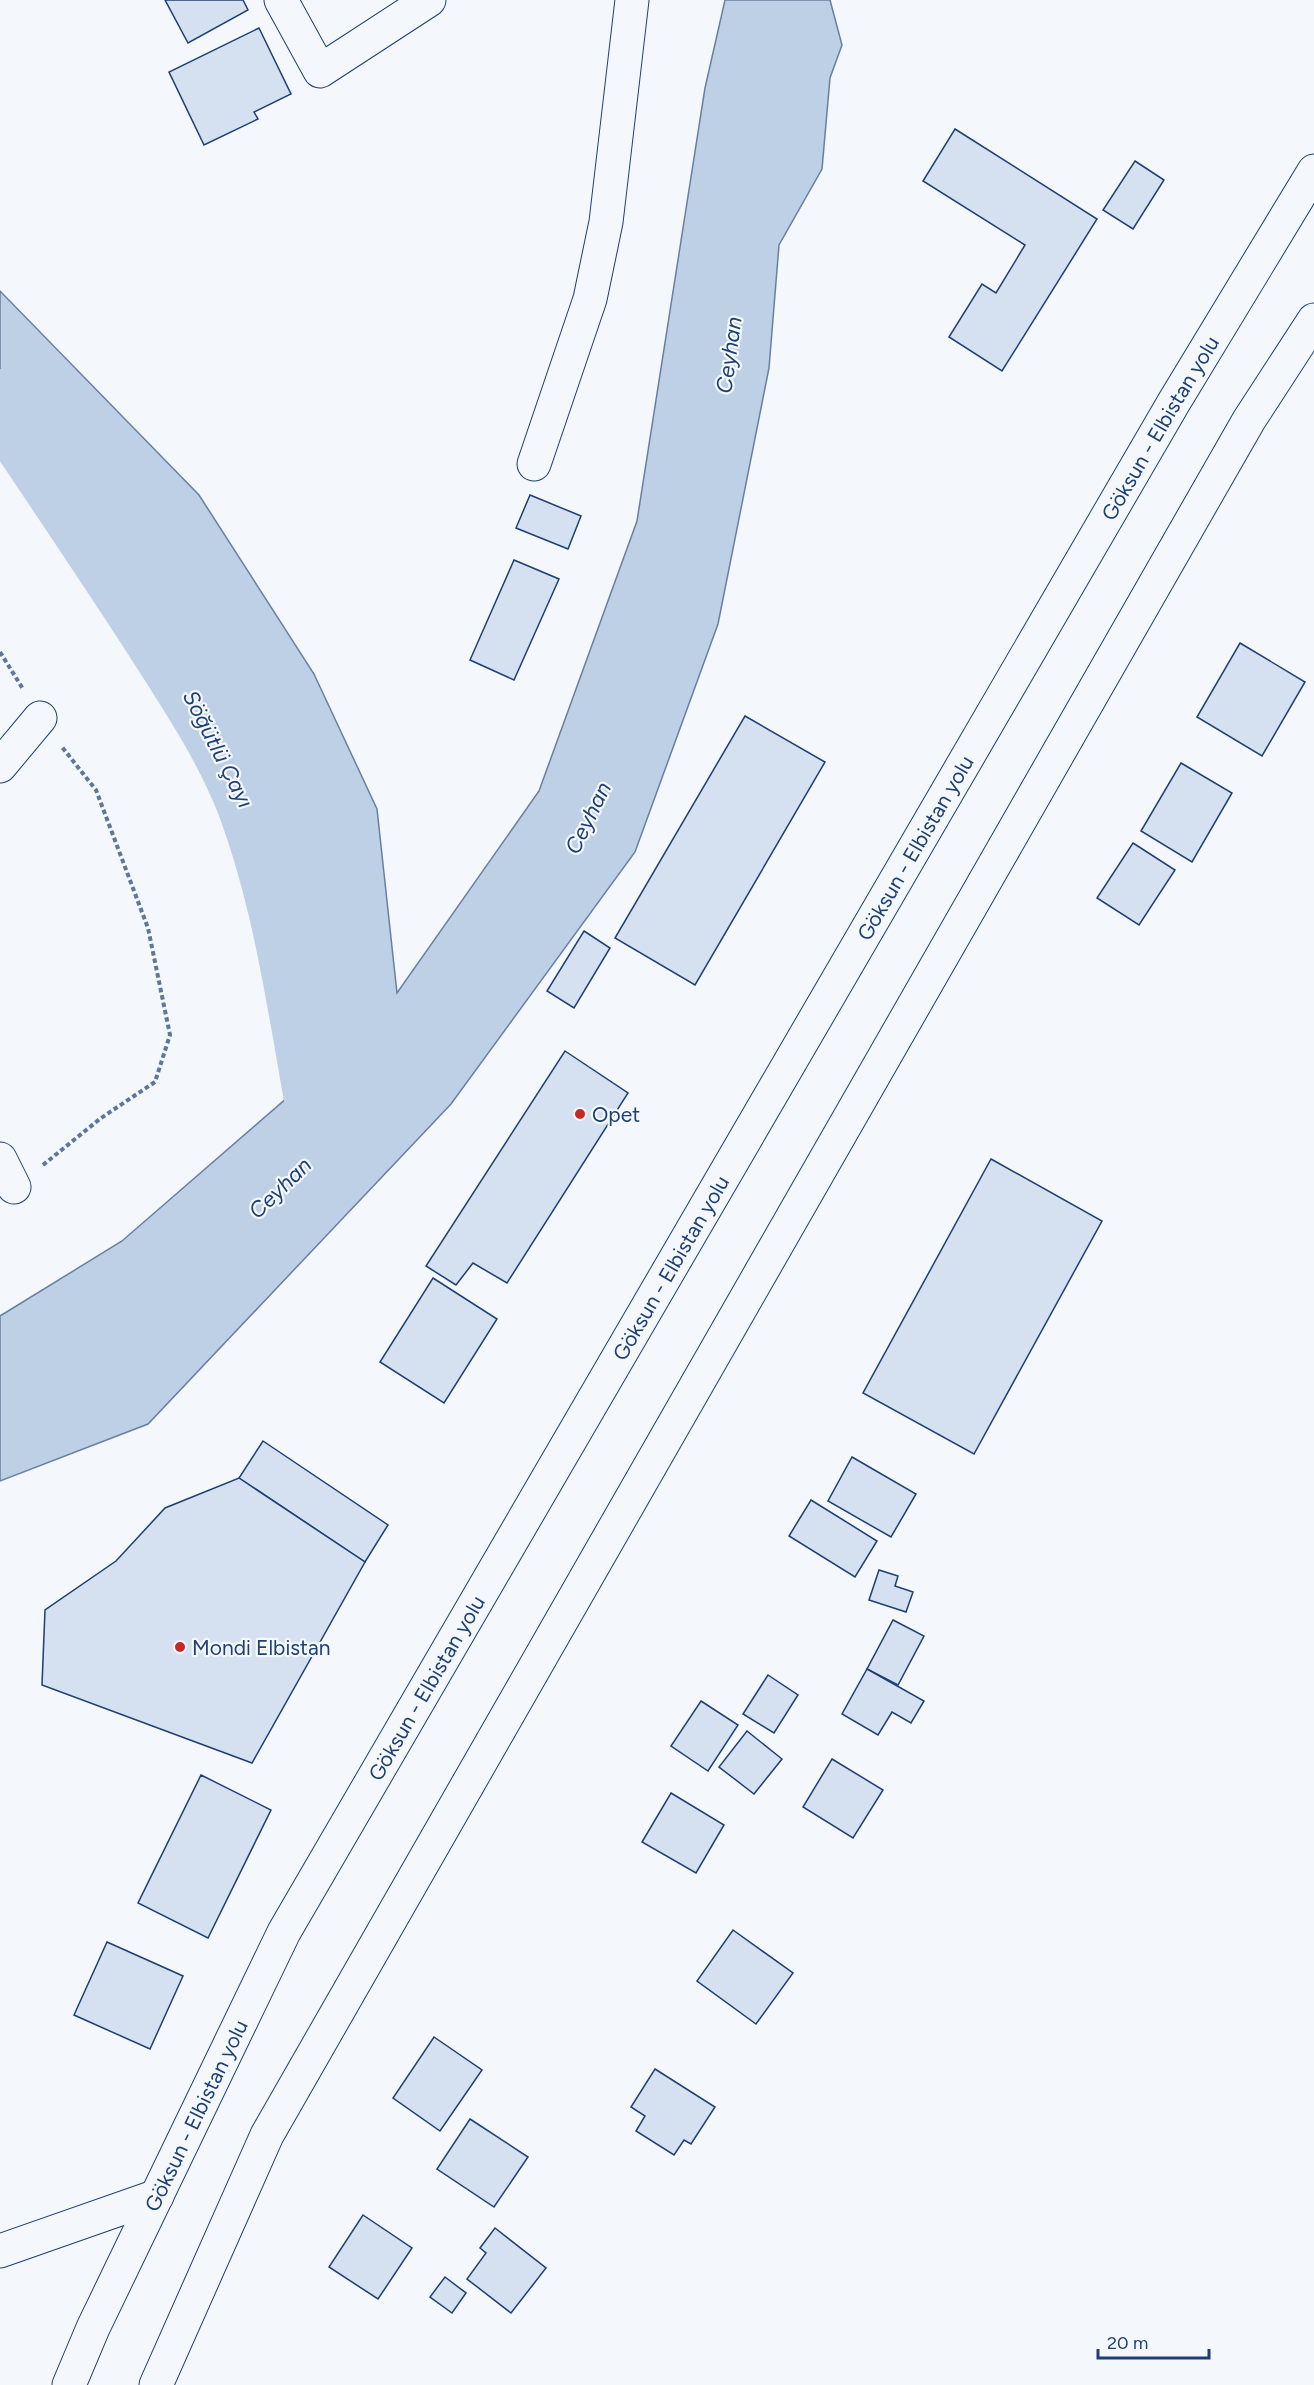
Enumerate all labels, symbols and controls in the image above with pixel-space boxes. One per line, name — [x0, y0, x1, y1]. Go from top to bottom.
water label: Ceyhan — [710, 315, 748, 395]
street label: Göksun - Elbistan yolu — [1096, 331, 1224, 524]
water label: Söğütlü Çayı — [177, 686, 259, 812]
street label: Göksun - Elbistan yolu — [851, 751, 978, 945]
water label: Ceyhan — [559, 778, 617, 858]
place label: Opet — [592, 1102, 640, 1127]
marker: Opet — [573, 1107, 587, 1121]
water label: Ceyhan — [243, 1152, 317, 1224]
street label: Göksun - Elbistan yolu — [607, 1171, 734, 1365]
street label: Göksun - Elbistan yolu — [363, 1591, 490, 1785]
place label: Mondi Elbistan — [192, 1635, 330, 1660]
marker: Mondi Elbistan — [173, 1640, 187, 1654]
street label: Göksun - Elbistan yolu — [139, 2015, 252, 2215]
scale bar — [1098, 2322, 1209, 2360]
text: 20 m — [1107, 2332, 1148, 2354]

